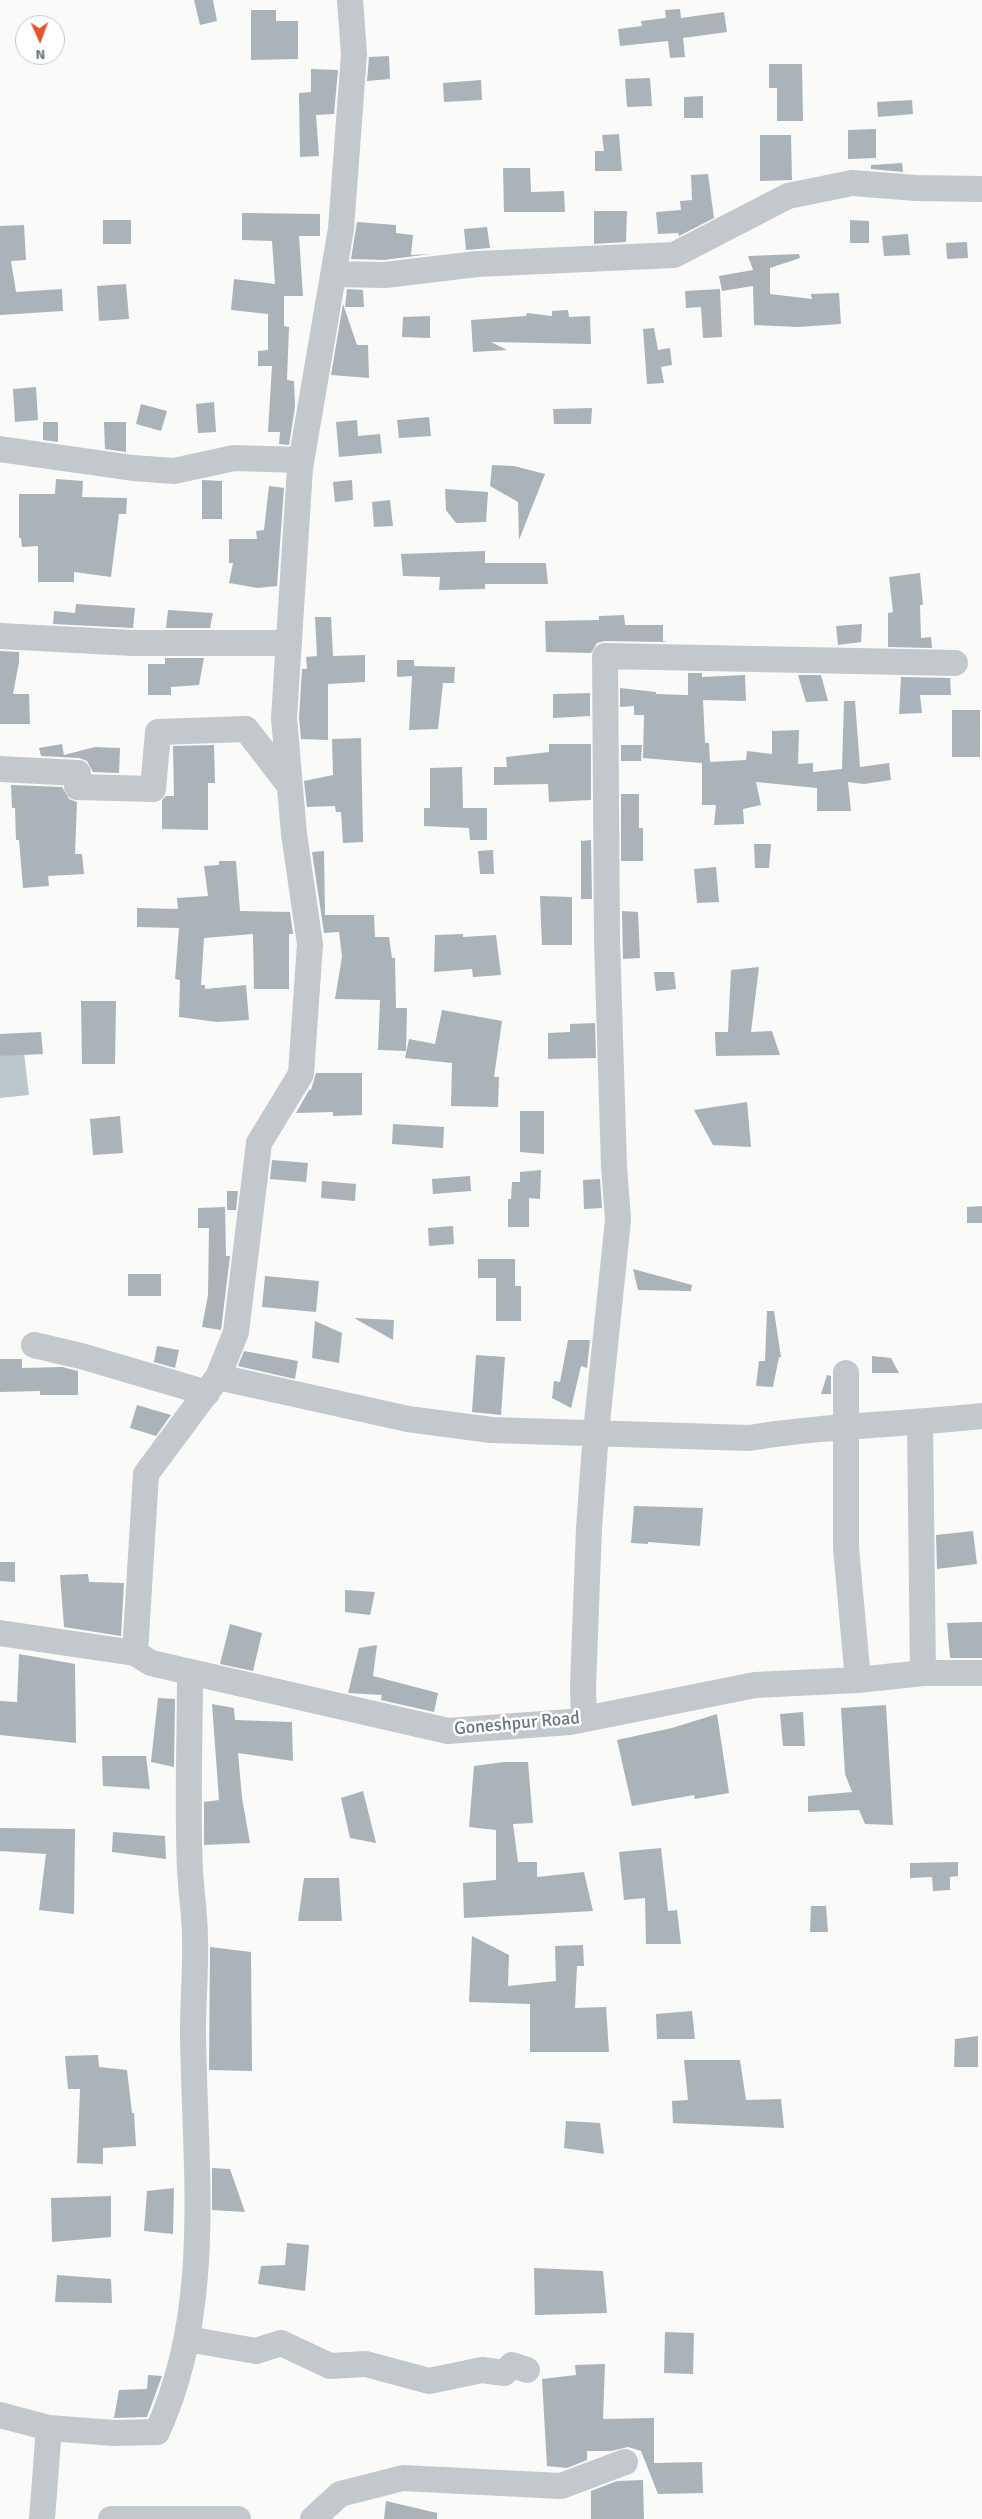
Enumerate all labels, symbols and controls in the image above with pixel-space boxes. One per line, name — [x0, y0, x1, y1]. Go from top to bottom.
north arrow — [15, 15, 65, 65]
text: N — [35, 46, 46, 63]
street label: Goneshpur Road — [453, 1708, 581, 1740]

